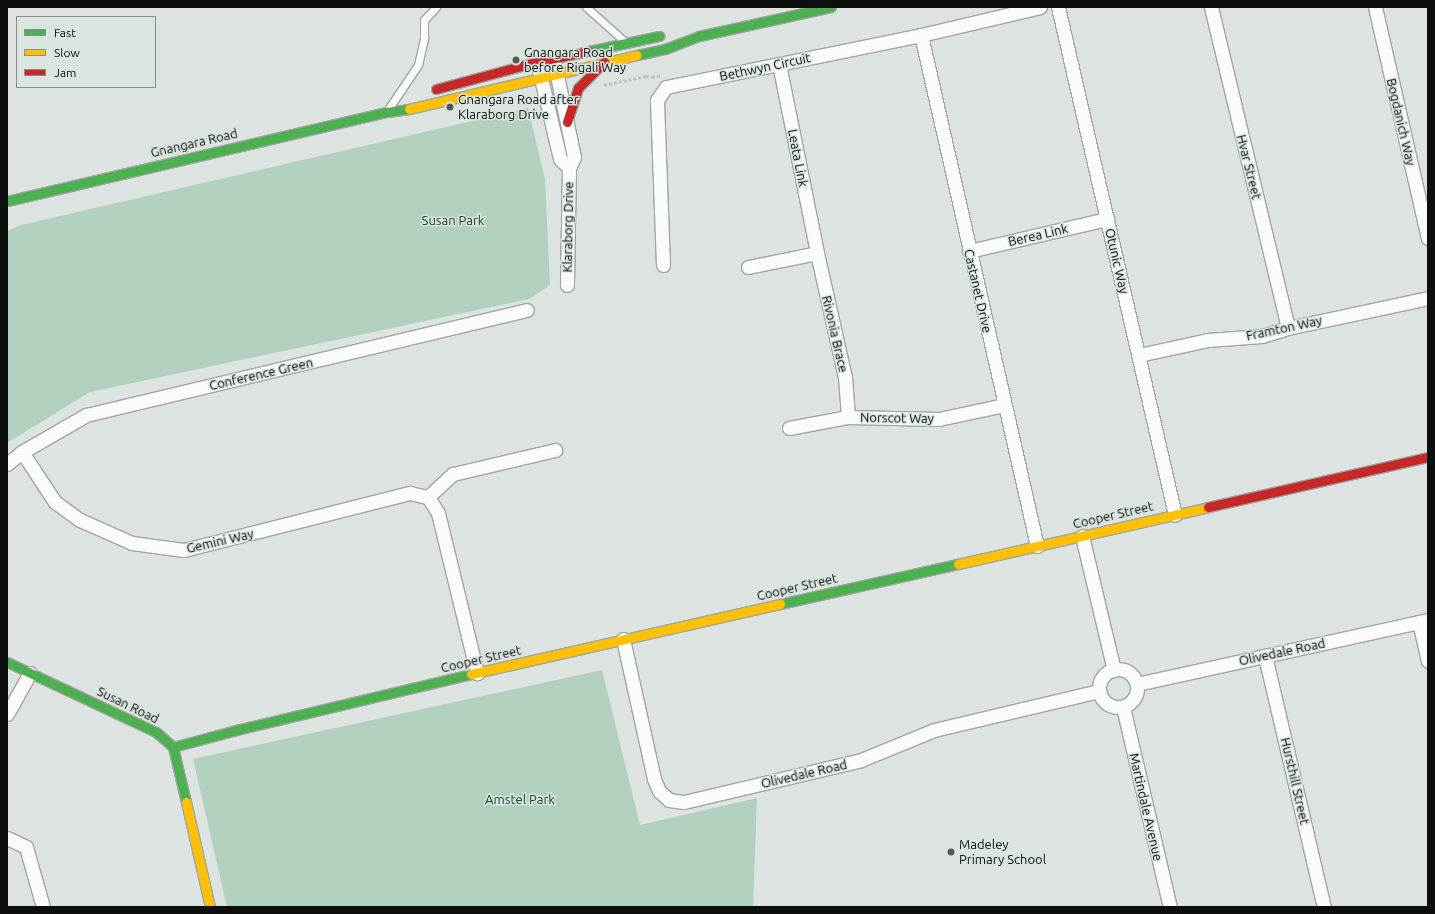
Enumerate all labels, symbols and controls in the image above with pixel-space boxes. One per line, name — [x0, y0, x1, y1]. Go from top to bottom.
legend — [16, 16, 156, 88]
text: Fast — [54, 26, 76, 39]
place label: Gnangara Road before Rigali Way — [524, 45, 626, 76]
text: Slow — [54, 46, 80, 59]
street label: Bethwyn Circuit — [718, 50, 812, 84]
marker: Gnangara Road before Rigali Way — [511, 55, 521, 65]
text: Jam — [54, 66, 76, 79]
street label: Bogdanich Way — [1383, 77, 1419, 167]
place label: Gnangara Road after Klaraborg Drive — [458, 92, 579, 123]
marker: Gnangara Road after Klaraborg Drive — [445, 102, 455, 112]
street label: Gnangara Road — [149, 125, 239, 161]
street label: Leata Link — [785, 128, 811, 188]
street label: Hvar Street — [1233, 133, 1265, 201]
street label: Klaraborg Drive — [559, 181, 577, 273]
park label: Susan Park — [422, 212, 484, 228]
street label: Berea Link — [1007, 221, 1069, 249]
street label: Otunic Way — [1102, 227, 1132, 295]
street label: Castanet Drive — [961, 248, 995, 334]
street label: Rivonia Brace — [819, 294, 851, 374]
street label: Framton Way — [1245, 312, 1323, 344]
street label: Conference Green — [208, 354, 314, 394]
street label: Norscot Way — [860, 410, 934, 426]
street label: Cooper Street — [1071, 498, 1155, 532]
street label: Gemini Way — [185, 526, 255, 556]
street label: Cooper Street — [755, 570, 839, 604]
street label: Olivedale Road — [1237, 635, 1327, 669]
street label: Cooper Street — [439, 642, 523, 676]
street label: Susan Road — [95, 683, 161, 727]
street label: Hursthill Street — [1277, 736, 1313, 826]
street label: Martindale Avenue — [1126, 752, 1166, 862]
street label: Olivedale Road — [759, 757, 849, 791]
park label: Amstel Park — [485, 791, 555, 807]
place label: Madeley Primary School — [959, 837, 1046, 868]
marker: Madeley Primary School — [946, 847, 956, 857]

